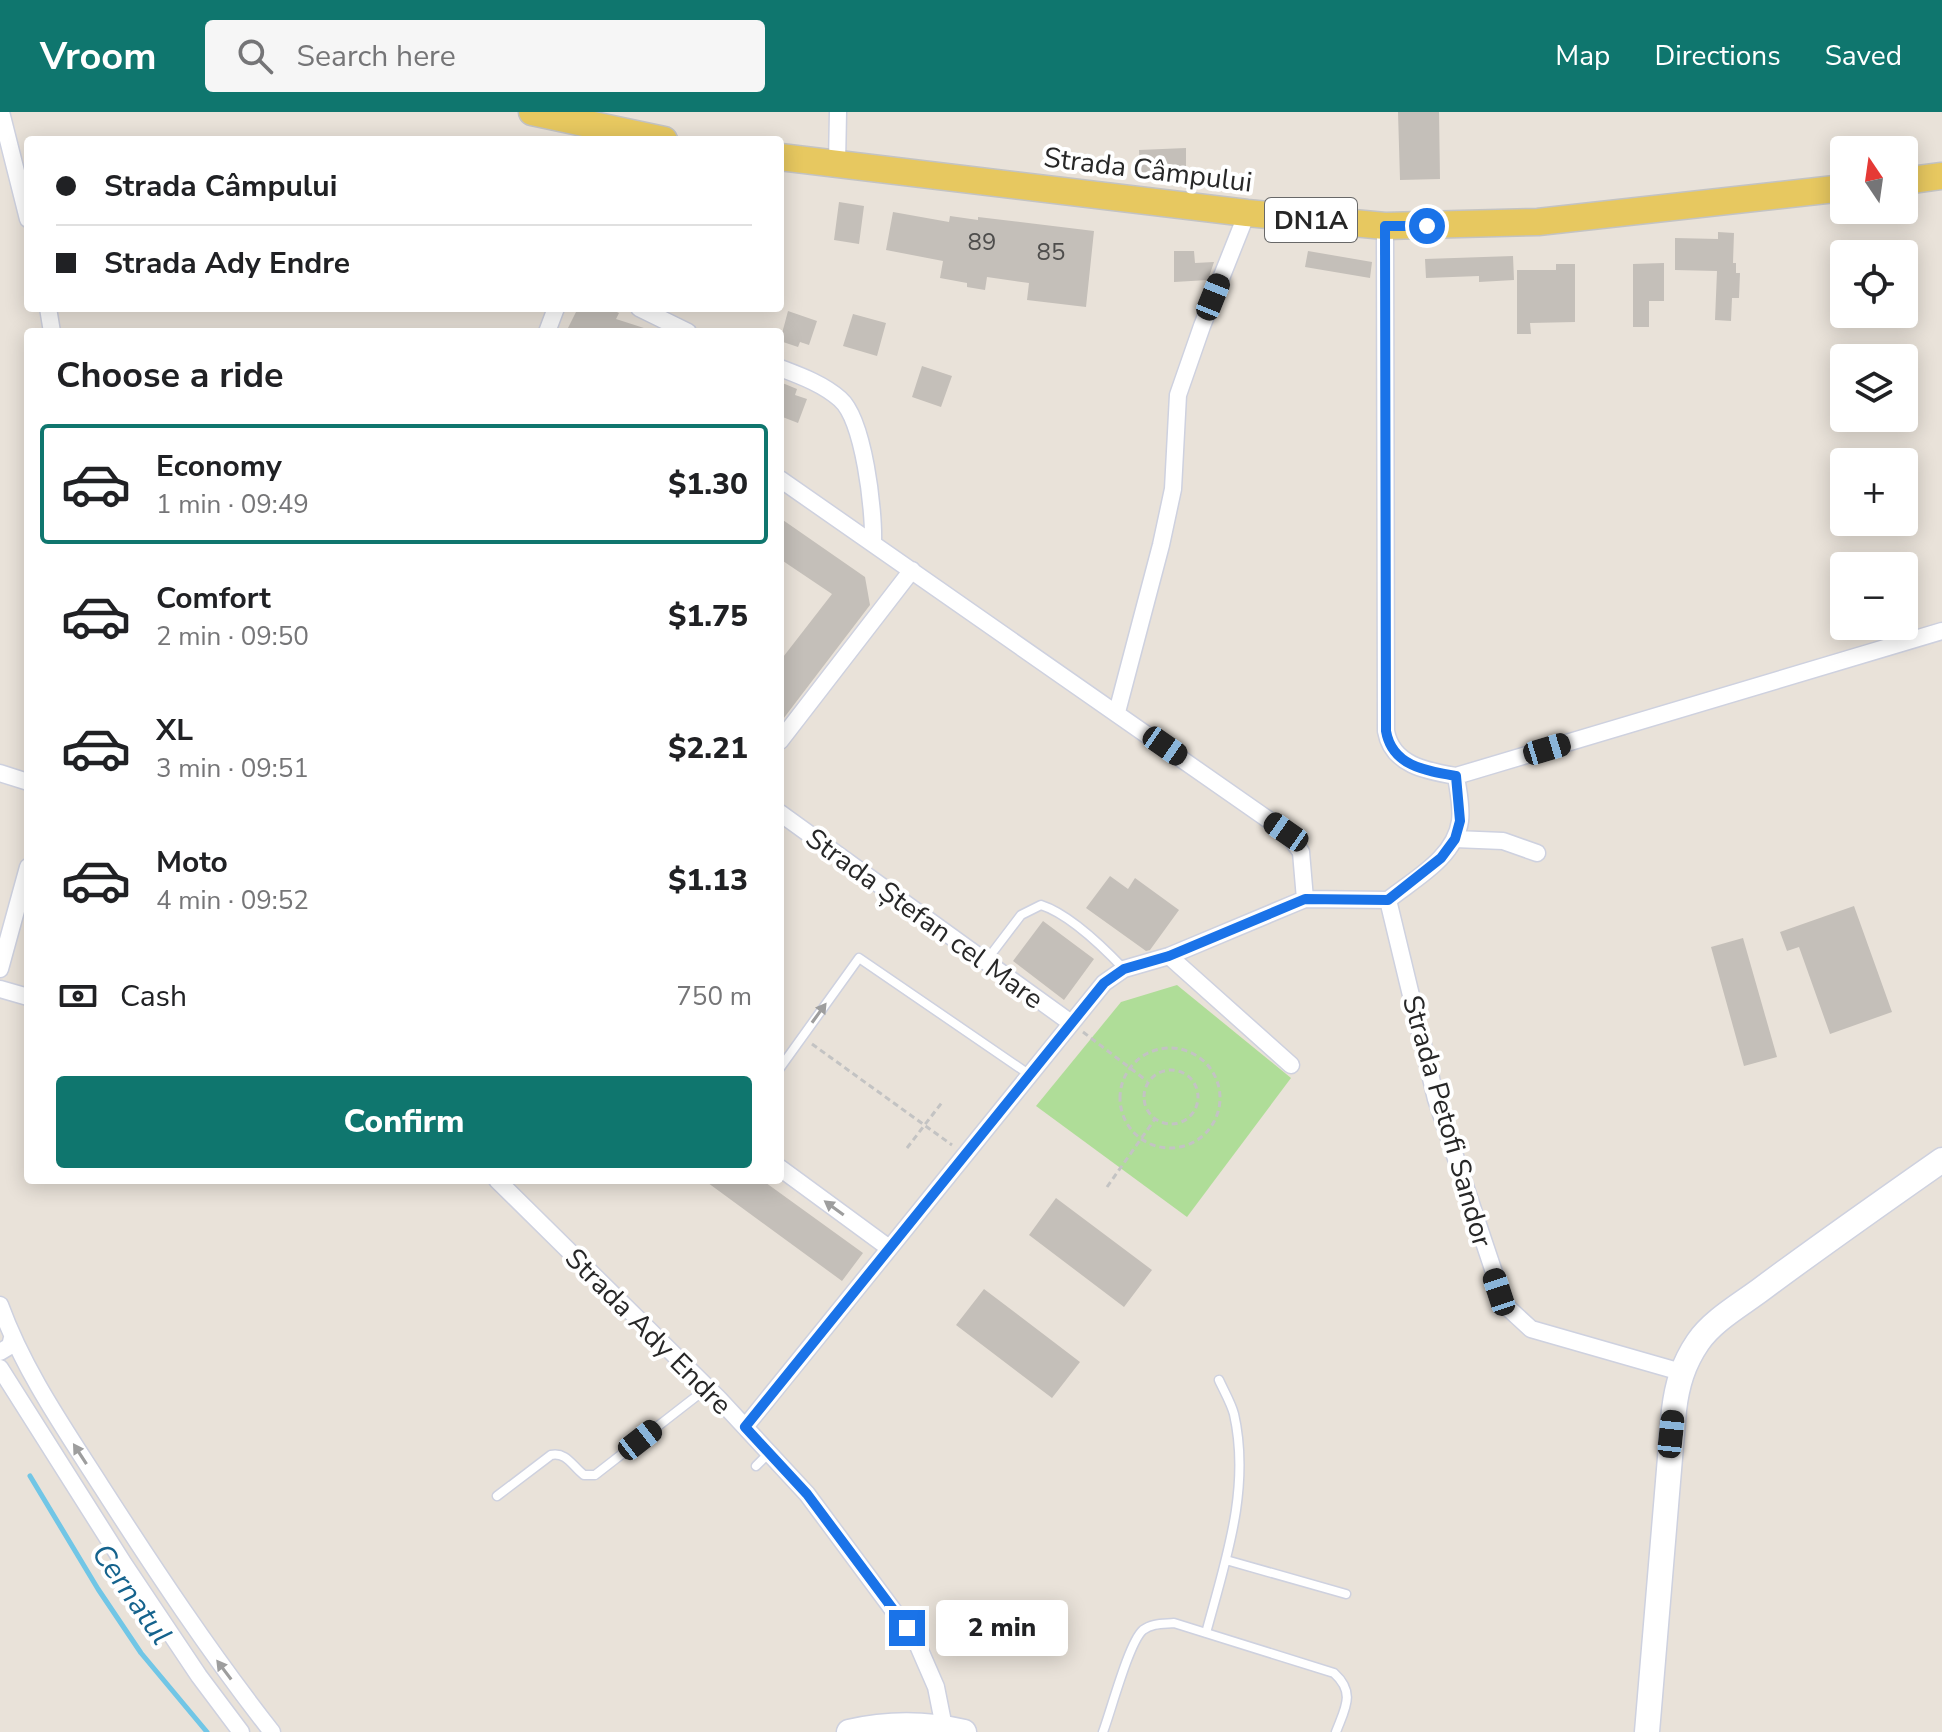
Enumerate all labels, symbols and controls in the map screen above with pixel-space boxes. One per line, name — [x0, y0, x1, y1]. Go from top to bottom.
search box — [205, 20, 765, 92]
text: Vroom — [40, 31, 157, 82]
icon: search — [233, 34, 277, 78]
text: Search here — [297, 36, 456, 77]
text: Map — [1555, 37, 1610, 75]
text: Directions — [1654, 37, 1781, 75]
text: Saved — [1825, 37, 1902, 75]
north arrow — [1830, 136, 1918, 224]
map controls — [1830, 136, 1918, 640]
street label: Strada Câmpului — [1041, 138, 1254, 202]
text: Strada Câmpului — [104, 166, 337, 207]
road number: DN1A — [1265, 198, 1357, 242]
route start — [1409, 208, 1445, 244]
house number: 89 — [968, 226, 996, 258]
house number: 85 — [1037, 236, 1065, 268]
button: locate — [1830, 240, 1918, 328]
text: Strada Ady Endre — [104, 243, 350, 284]
car — [1193, 270, 1233, 324]
button: layers — [1830, 344, 1918, 432]
text: Choose a ride — [56, 351, 284, 400]
text: Economy — [156, 446, 282, 487]
icon: car — [60, 448, 132, 520]
button: + — [1830, 448, 1918, 536]
text: $1.30 — [668, 464, 748, 505]
text: 1 min · 09:49 — [156, 487, 309, 522]
button: − — [1830, 552, 1918, 640]
text: Comfort — [156, 578, 271, 619]
icon: car — [60, 580, 132, 652]
text: $1.75 — [668, 596, 748, 637]
text: 2 min · 09:50 — [156, 619, 309, 654]
text: XL — [156, 710, 193, 751]
icon: car — [60, 712, 132, 784]
car — [1138, 722, 1192, 770]
text: $2.21 — [668, 728, 748, 769]
car — [1521, 731, 1573, 767]
text: 3 min · 09:51 — [156, 751, 309, 786]
car — [1259, 808, 1313, 856]
street label: Strada Ștefan cel Mare — [798, 820, 1051, 1018]
text: Moto — [156, 842, 228, 883]
icon: car — [60, 844, 132, 916]
text: $1.13 — [668, 860, 748, 901]
text: 4 min · 09:52 — [156, 883, 309, 918]
icon: cash — [56, 974, 100, 1018]
text: Cash — [120, 976, 187, 1017]
text: 750 m — [676, 979, 752, 1014]
street label: Strada Petofi Sandor — [1393, 991, 1501, 1251]
one-way arrow — [811, 1003, 827, 1023]
button: Confirm — [56, 1076, 752, 1168]
one-way arrow — [824, 1200, 845, 1216]
street label: Strada Ady Endre — [557, 1240, 740, 1423]
car — [1480, 1265, 1518, 1319]
car — [1657, 1409, 1685, 1459]
car — [614, 1416, 666, 1464]
one-way arrow — [73, 1443, 88, 1464]
water label: Cernatul — [82, 1535, 181, 1653]
callout: 2 min — [935, 1600, 1067, 1656]
route end — [889, 1610, 925, 1646]
text: 2 min — [968, 1610, 1036, 1645]
one-way arrow — [216, 1660, 233, 1680]

